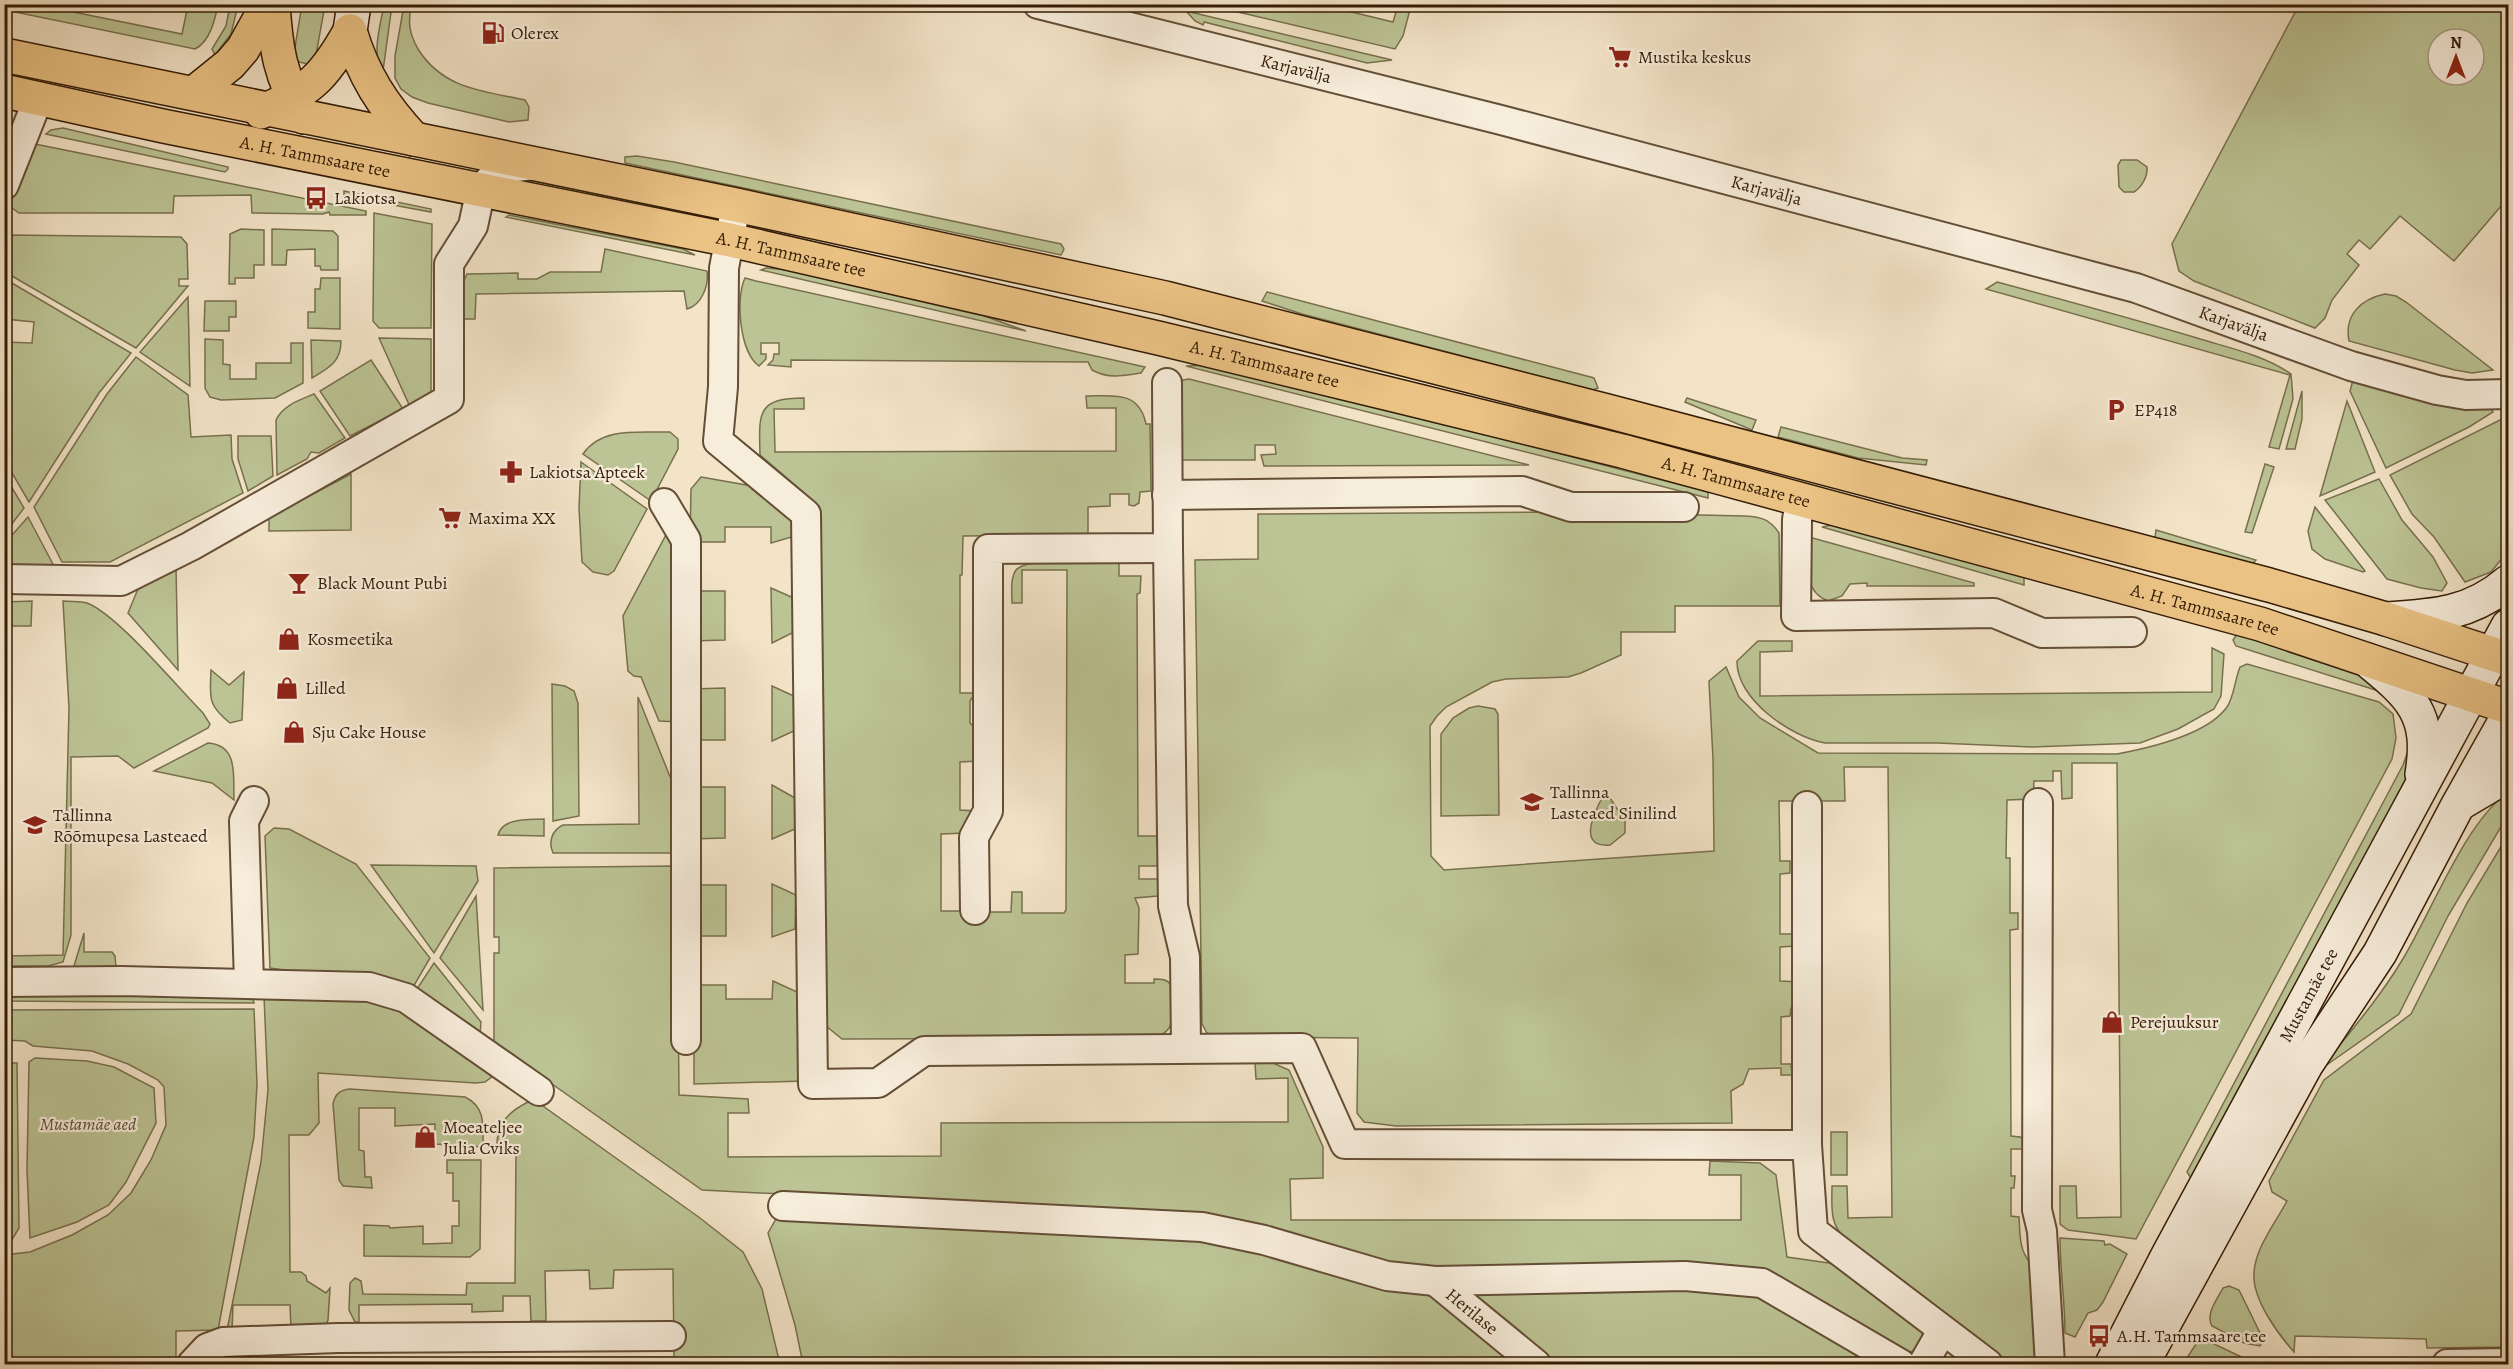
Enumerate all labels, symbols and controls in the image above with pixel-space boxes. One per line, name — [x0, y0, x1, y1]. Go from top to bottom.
fuel station icon: Olerex — [480, 20, 506, 46]
place label: Olerex — [511, 21, 559, 45]
north arrow — [2426, 27, 2486, 87]
text: N — [2450, 32, 2462, 54]
supermarket icon: Mustika keskus — [1607, 44, 1633, 70]
place label: Mustika keskus — [1638, 45, 1751, 69]
street label: Karjavälja — [1258, 48, 1335, 89]
street label: A. H. Tammsaare tee — [237, 130, 392, 183]
street label: Karjavälja — [1728, 169, 1805, 211]
bus stop icon: Lakiotsa — [303, 185, 329, 211]
place label: Lakiotsa — [334, 186, 397, 210]
street label: A. H. Tammsaare tee — [713, 225, 868, 283]
street label: Karjavälja — [2195, 300, 2272, 347]
street label: A. H. Tammsaare tee — [1187, 334, 1342, 393]
parking icon: EP418 — [2103, 397, 2129, 423]
place label: EP418 — [2134, 398, 2178, 422]
street label: A. H. Tammsaare tee — [1658, 450, 1813, 514]
pharmacy icon: Lakiotsa Apteek — [498, 459, 524, 485]
place label: Lakiotsa Apteek — [529, 460, 645, 484]
supermarket icon: Maxima XX — [437, 505, 463, 531]
place label: Maxima XX — [468, 506, 556, 530]
bar icon: Black Mount Pubi — [286, 570, 312, 596]
place label: Black Mount Pubi — [317, 571, 448, 595]
street label: A. H. Tammsaare tee — [2127, 577, 2282, 642]
shop icon: Kosmeetika — [276, 626, 302, 652]
place label: Kosmeetika — [307, 627, 394, 651]
shop icon: Lilled — [274, 675, 300, 701]
place label: Lilled — [305, 676, 346, 700]
shop icon: Sju Cake House — [281, 719, 307, 745]
place label: Sju Cake House — [312, 720, 426, 744]
place label: Tallinna Lasteaed Sinilind — [1550, 780, 1677, 825]
school or university icon: Tallinna Lasteaed Sinilind — [1519, 789, 1545, 815]
place label: Tallinna Rõõmupesa Lasteaed — [53, 803, 208, 848]
school or university icon: Tallinna Rõõmupesa Lasteaed — [22, 812, 48, 838]
street label: Mustamäe tee — [2273, 944, 2344, 1046]
shop icon: Perejuuksur — [2099, 1009, 2125, 1035]
place label: Perejuuksur — [2130, 1010, 2219, 1034]
park label: Mustamäe aed — [40, 1112, 137, 1136]
place label: Moeateljee Julia Cviks — [443, 1115, 522, 1160]
shop icon: Moeateljee Julia Cviks — [412, 1124, 438, 1150]
street label: Herilase — [1441, 1283, 1503, 1340]
bus stop icon: A.H. Tammsaare tee — [2086, 1323, 2112, 1349]
place label: A.H. Tammsaare tee — [2116, 1324, 2266, 1348]

